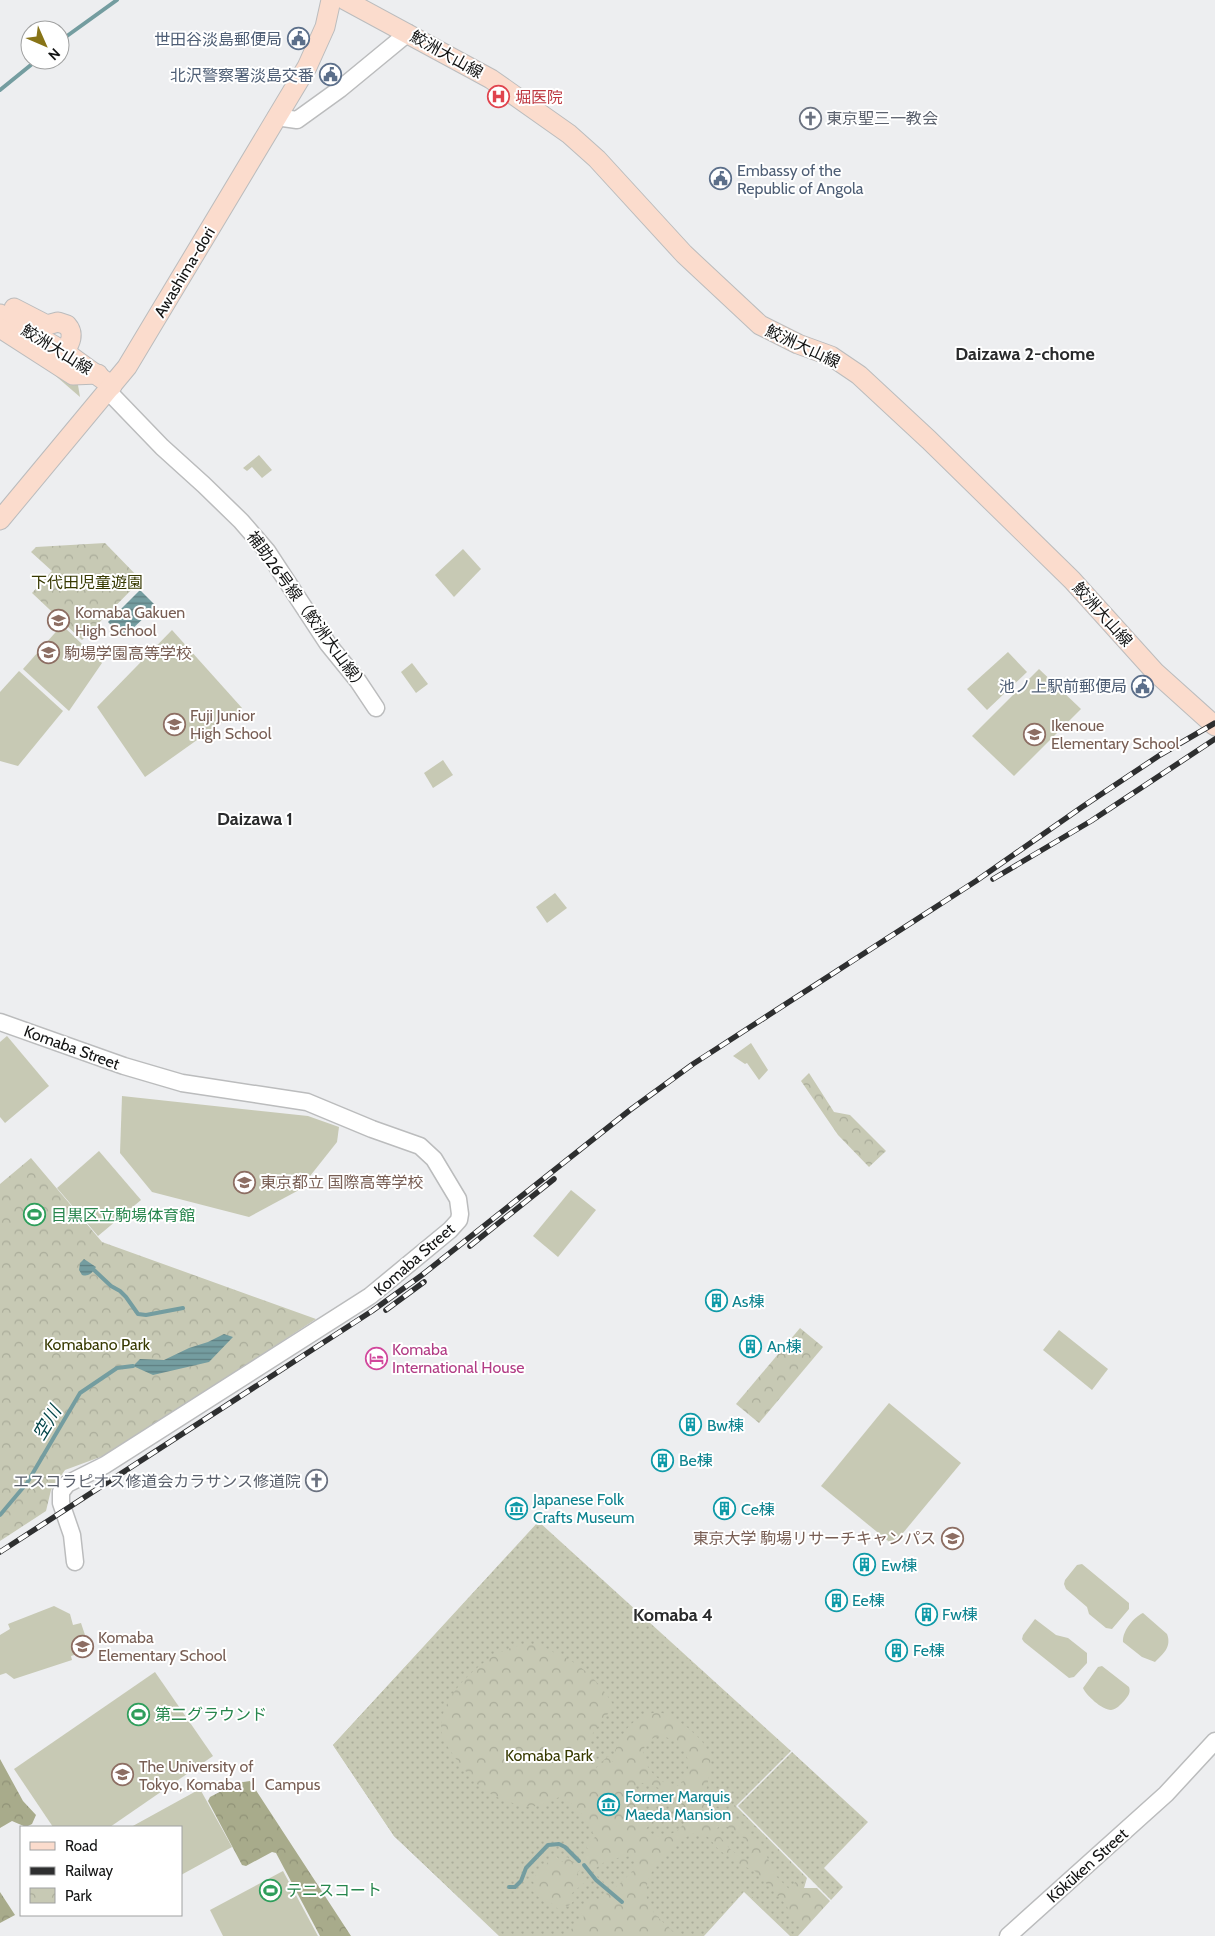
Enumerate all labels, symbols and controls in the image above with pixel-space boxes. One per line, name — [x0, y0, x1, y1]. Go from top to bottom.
north arrow — [20, 20, 70, 70]
public building icon: 世田谷淡島郵便局 — [286, 27, 310, 51]
street label: 鮫洲大山線 — [407, 27, 486, 82]
place label: 世田谷淡島郵便局 — [154, 30, 282, 49]
text: N — [44, 44, 64, 64]
public building icon: 北沢警察署淡島交番 — [318, 63, 342, 87]
place label: 北沢警察署淡島交番 — [170, 66, 314, 85]
hospital icon: 堀医院 — [487, 85, 511, 109]
place label: 堀医院 — [515, 88, 563, 107]
church icon: 東京聖三一教会 — [798, 106, 822, 130]
place label: 東京聖三一教会 — [826, 109, 938, 128]
place label: Embassy of the Republic of Angola — [737, 161, 864, 198]
public building icon: Embassy of the Republic of Angola — [709, 167, 733, 191]
street label: Awashima-dori — [150, 224, 219, 321]
street label: 鮫洲大山線 — [18, 320, 96, 379]
street label: 鮫洲大山線 — [763, 321, 843, 372]
district label: Daizawa 2-chome — [955, 343, 1095, 365]
street label: 補助26号線（鮫洲大山線） — [243, 527, 372, 695]
park label: 下代田児童遊園 — [31, 573, 143, 592]
street label: 鮫洲大山線 — [1069, 578, 1136, 650]
place label: Komaba Gakuen High School — [75, 603, 185, 640]
school or university icon: Komaba Gakuen High School — [47, 609, 71, 633]
school or university icon: 駒場学園高等学校 — [36, 641, 60, 665]
place label: 駒場学園高等学校 — [64, 644, 192, 663]
public building icon: 池ノ上駅前郵便局 — [1131, 674, 1155, 698]
place label: 池ノ上駅前郵便局 — [999, 677, 1127, 696]
place label: Fuji Junior High School — [190, 706, 272, 743]
school or university icon: Fuji Junior High School — [162, 712, 186, 736]
place label: Ikenoue Elementary School — [1051, 716, 1179, 753]
school or university icon: Ikenoue Elementary School — [1023, 722, 1047, 746]
district label: Daizawa 1 — [217, 808, 293, 830]
street label: Komaba Street — [21, 1021, 123, 1074]
school or university icon: 東京都立 国際高等学校 — [232, 1170, 256, 1194]
place label: 東京都立 国際高等学校 — [260, 1173, 424, 1192]
sports icon: 目黒区立駒場体育館 — [23, 1203, 47, 1227]
place label: 目黒区立駒場体育館 — [51, 1206, 195, 1225]
street label: Komaba Street — [370, 1219, 459, 1299]
building icon: As棟 — [704, 1289, 728, 1313]
place label: As棟 — [732, 1292, 764, 1311]
building icon: An棟 — [739, 1334, 763, 1358]
park label: Komabano Park — [44, 1335, 151, 1354]
place label: An棟 — [767, 1337, 802, 1356]
place label: Komaba International House — [392, 1340, 524, 1377]
hotel icon: Komaba International House — [364, 1346, 388, 1370]
water label: 空川 — [28, 1400, 67, 1444]
building icon: Bw棟 — [679, 1413, 703, 1437]
place label: Bw棟 — [707, 1416, 744, 1435]
building icon: Be棟 — [651, 1448, 675, 1472]
place label: Be棟 — [679, 1451, 713, 1470]
church icon: エスコラピオス修道会カラサンス修道院 — [305, 1469, 329, 1493]
place label: エスコラピオス修道会カラサンス修道院 — [13, 1472, 301, 1491]
place label: Japanese Folk Crafts Museum — [532, 1490, 635, 1527]
museum icon: Japanese Folk Crafts Museum — [505, 1496, 529, 1520]
building icon: Ce棟 — [713, 1497, 737, 1521]
place label: Ce棟 — [741, 1500, 775, 1519]
school or university icon: 東京大学 駒場リサーチキャンパス — [940, 1526, 964, 1550]
place label: 東京大学 駒場リサーチキャンパス — [692, 1529, 936, 1548]
building icon: Ew棟 — [853, 1553, 877, 1577]
place label: Ew棟 — [881, 1556, 917, 1575]
building icon: Ee棟 — [824, 1588, 848, 1612]
place label: Ee棟 — [852, 1591, 885, 1610]
building icon: Fw棟 — [914, 1602, 938, 1626]
district label: Komaba 4 — [633, 1604, 713, 1626]
place label: Fw棟 — [942, 1605, 978, 1624]
place label: Komaba Elementary School — [98, 1628, 226, 1665]
school or university icon: Komaba Elementary School — [70, 1634, 94, 1658]
building icon: Fe棟 — [885, 1638, 909, 1662]
place label: Fe棟 — [913, 1641, 945, 1660]
sports icon: 第二グラウンド — [127, 1702, 151, 1726]
place label: 第二グラウンド — [155, 1705, 267, 1724]
park label: Komaba Park — [505, 1746, 594, 1765]
place label: The University of Tokyo, Komaba Ⅰ Campus — [139, 1757, 321, 1794]
school or university icon: The University of Tokyo, Komaba Ⅰ Campus — [111, 1763, 135, 1787]
place label: Former Marquis Maeda Mansion — [625, 1787, 731, 1824]
museum icon: Former Marquis Maeda Mansion — [597, 1793, 621, 1817]
street label: Kōkūken Street — [1043, 1824, 1132, 1907]
legend — [20, 1826, 182, 1916]
text: Road — [65, 1837, 98, 1855]
text: Railway — [65, 1862, 114, 1880]
sports icon: テニスコート — [258, 1878, 282, 1902]
place label: テニスコート — [286, 1881, 382, 1900]
text: Park — [65, 1887, 92, 1905]

